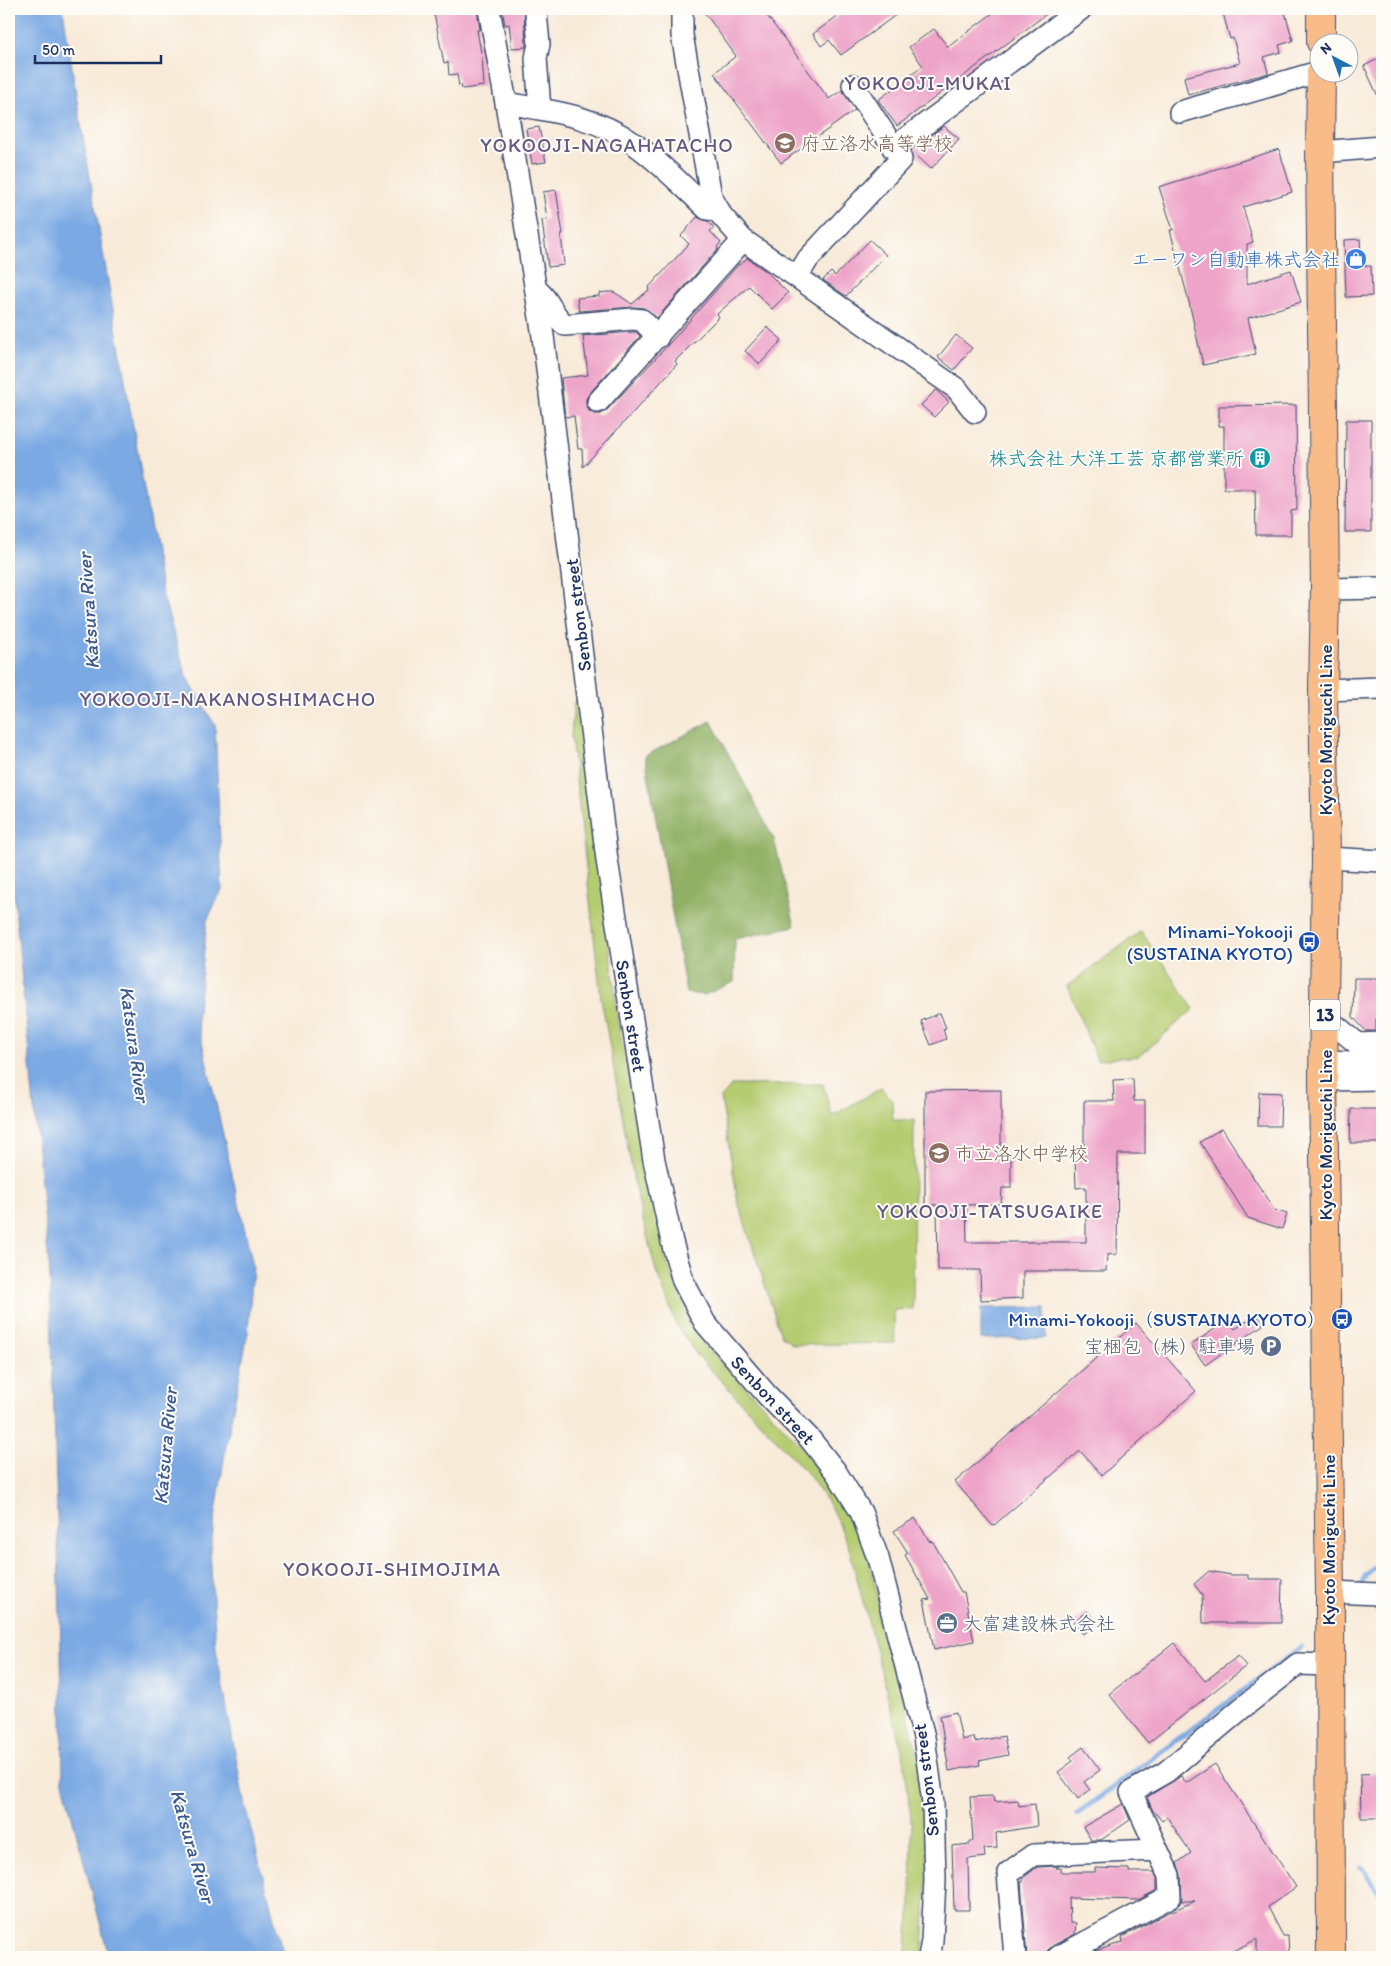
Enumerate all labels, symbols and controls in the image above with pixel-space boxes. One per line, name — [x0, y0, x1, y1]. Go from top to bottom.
scale bar — [35, 32, 161, 64]
north arrow — [1308, 32, 1358, 82]
text: N — [1317, 39, 1335, 58]
text: 50 m — [42, 41, 75, 59]
district label: YOKOOJI-MUKAI — [844, 71, 1012, 95]
school or university icon: 府立洛水高等学校 — [773, 131, 797, 155]
place label: 府立洛水高等学校 — [801, 132, 953, 155]
district label: YOKOOJI-NAGAHATACHO — [480, 133, 734, 157]
shop icon: エーワン自動車株式会社 — [1344, 247, 1368, 271]
place label: エーワン自動車株式会社 — [1131, 248, 1340, 271]
building icon: 株式会社 大洋工芸 京都営業所 — [1248, 446, 1272, 470]
place label: 株式会社 大洋工芸 京都営業所 — [988, 447, 1244, 470]
water label: Katsura River — [72, 549, 104, 670]
street label: Senbon street — [560, 557, 596, 673]
street label: Kyoto Moriguchi Line — [1314, 644, 1337, 816]
district label: YOKOOJI-NAKANOSHIMACHO — [80, 687, 376, 711]
place label: Minami-Yokooji (SUSTAINA KYOTO) — [1127, 920, 1293, 965]
bus stop icon: Minami-Yokooji (SUSTAINA KYOTO) — [1297, 930, 1321, 954]
street label: Senbon street — [611, 958, 651, 1074]
water label: Katsura River — [115, 985, 155, 1106]
road number: 13 — [1310, 1000, 1340, 1030]
street label: Kyoto Moriguchi Line — [1314, 1049, 1337, 1221]
school or university icon: 市立洛水中学校 — [927, 1141, 951, 1165]
place label: 市立洛水中学校 — [955, 1142, 1088, 1165]
district label: YOKOOJI-TATSUGAIKE — [877, 1199, 1103, 1223]
bus stop icon: Minami-Yokooji（SUSTAINA KYOTO） — [1330, 1307, 1354, 1331]
place label: Minami-Yokooji（SUSTAINA KYOTO） — [1008, 1308, 1326, 1331]
parking icon: 宝梱包（株）駐車場 — [1259, 1334, 1283, 1358]
place label: 宝梱包（株）駐車場 — [1084, 1335, 1255, 1358]
street label: Senbon street — [726, 1351, 820, 1449]
water label: Katsura River — [148, 1384, 182, 1505]
street label: Kyoto Moriguchi Line — [1317, 1454, 1340, 1626]
district label: YOKOOJI-SHIMOJIMA — [283, 1557, 501, 1581]
office icon: 大富建設株式会社 — [935, 1611, 959, 1635]
place label: 大富建設株式会社 — [963, 1612, 1115, 1635]
street label: Senbon street — [908, 1722, 944, 1838]
water label: Katsura River — [165, 1787, 221, 1908]

